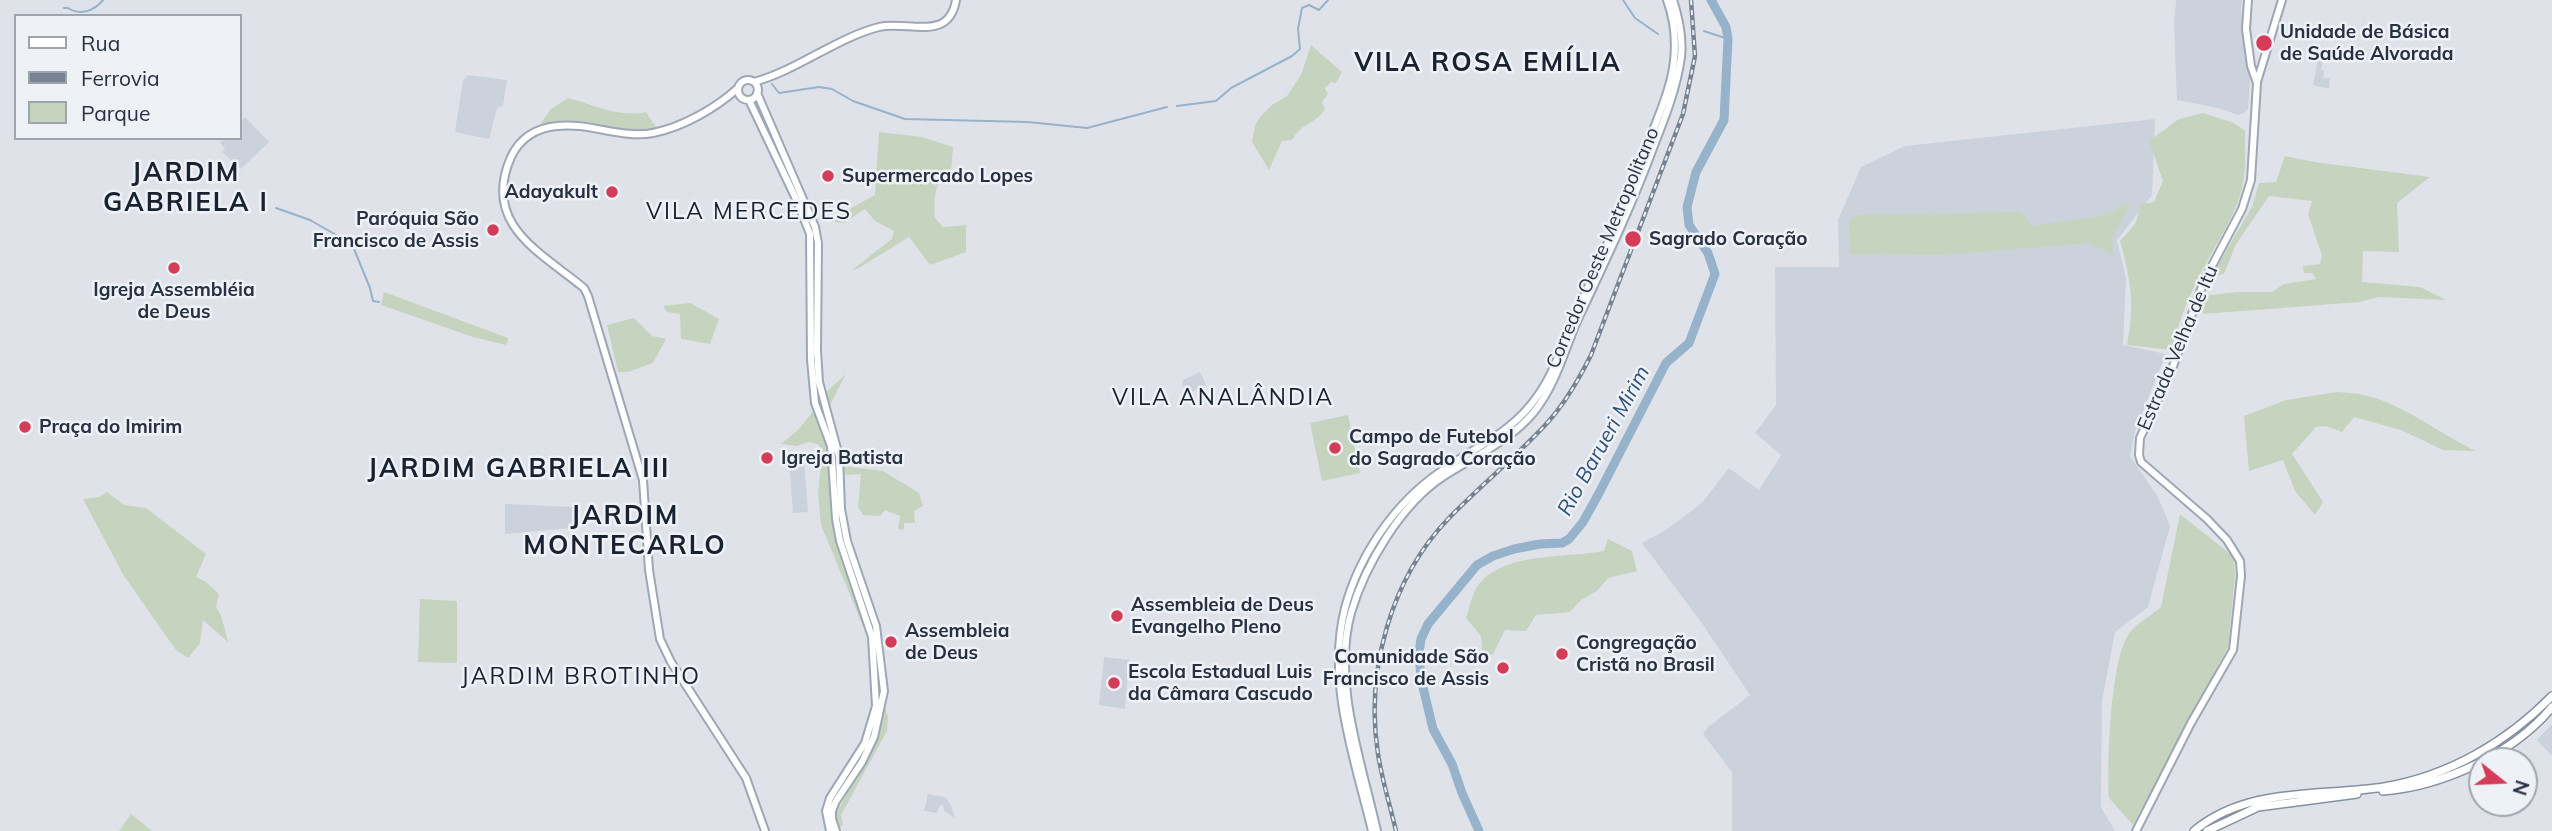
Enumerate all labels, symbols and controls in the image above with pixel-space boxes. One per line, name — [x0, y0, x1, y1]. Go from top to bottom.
legend — [14, 14, 242, 140]
place label: Unidade de Básica de Saúde Alvorada — [2280, 21, 2453, 65]
text: Rua — [81, 30, 120, 56]
marker: Unidade de Básica de Saúde Alvorada — [2254, 33, 2274, 53]
district label: VILA ROSA EMÍLIA — [1356, 47, 1620, 79]
text: Ferrovia — [81, 65, 160, 91]
text: Parque — [81, 100, 150, 126]
street label: Corredor Oeste Metropolitano — [1542, 124, 1664, 372]
district label: JARDIM GABRIELA I — [104, 157, 268, 218]
place label: Supermercado Lopes — [842, 165, 1033, 187]
marker: Supermercado Lopes — [820, 168, 836, 184]
place label: Adayakult — [505, 181, 598, 203]
marker: Adayakult — [604, 184, 620, 200]
district label: VILA MERCEDES — [648, 198, 850, 226]
place label: Paróquia São Francisco de Assis — [313, 208, 479, 252]
marker: Paróquia São Francisco de Assis — [485, 222, 501, 238]
place label: Sagrado Coração — [1649, 228, 1808, 250]
marker: Sagrado Coração — [1623, 229, 1643, 249]
marker: Igreja Assembléia de Deus — [166, 260, 182, 276]
street label: Estrada Velha de Itu — [2133, 262, 2223, 434]
place label: Igreja Assembléia de Deus — [93, 279, 255, 323]
water label: Rio Barueri Mirim — [1552, 362, 1656, 520]
district label: VILA ANALÂNDIA — [1114, 384, 1332, 412]
place label: Praça do Imirim — [39, 416, 182, 438]
marker: Praça do Imirim — [17, 419, 33, 435]
place label: Campo de Futebol do Sagrado Coração — [1349, 426, 1536, 470]
marker: Campo de Futebol do Sagrado Coração — [1327, 440, 1343, 456]
place label: Igreja Batista — [781, 447, 903, 469]
marker: Igreja Batista — [759, 450, 775, 466]
district label: JARDIM GABRIELA III — [370, 453, 668, 485]
district label: JARDIM MONTECARLO — [525, 500, 725, 562]
place label: Assembleia de Deus Evangelho Pleno — [1131, 594, 1314, 638]
marker: Assembleia de Deus Evangelho Pleno — [1109, 608, 1125, 624]
place label: Assembleia de Deus — [905, 620, 1010, 664]
place label: Congregação Cristã no Brasil — [1576, 632, 1715, 676]
marker: Assembleia de Deus — [883, 634, 899, 650]
place label: Comunidade São Francisco de Assis — [1323, 646, 1489, 690]
marker: Congregação Cristã no Brasil — [1554, 646, 1570, 662]
marker: Comunidade São Francisco de Assis — [1495, 660, 1511, 676]
place label: Escola Estadual Luis da Câmara Cascudo — [1128, 661, 1313, 705]
district label: JARDIM BROTINHO — [463, 663, 699, 691]
marker: Escola Estadual Luis da Câmara Cascudo — [1106, 675, 1122, 691]
north arrow — [2468, 747, 2538, 817]
text: N — [2507, 777, 2535, 798]

